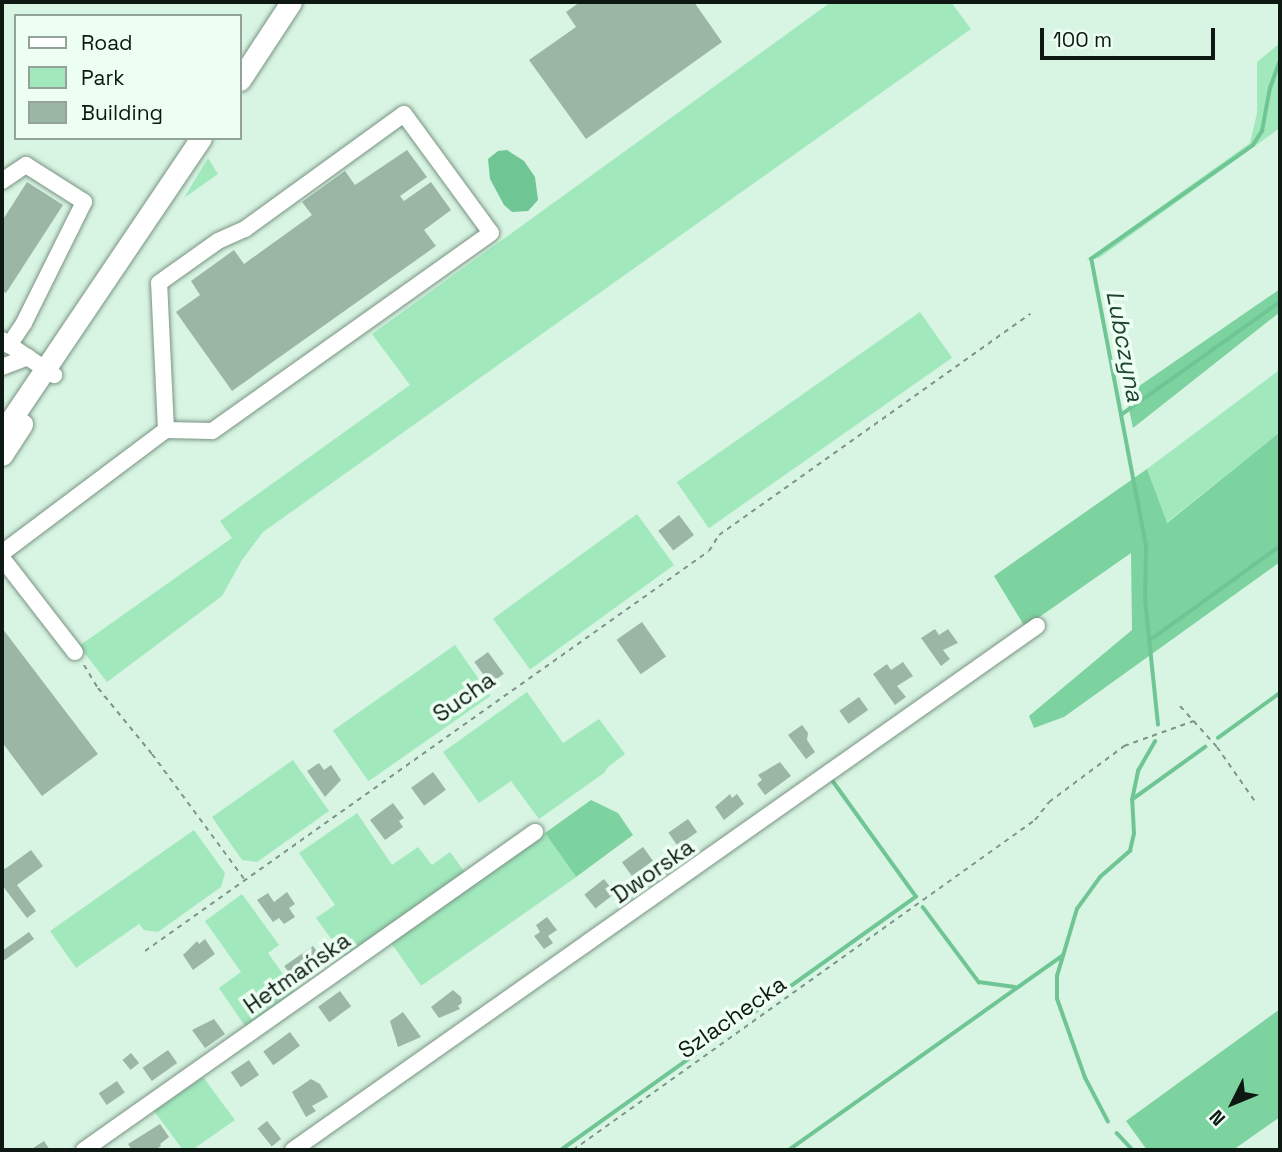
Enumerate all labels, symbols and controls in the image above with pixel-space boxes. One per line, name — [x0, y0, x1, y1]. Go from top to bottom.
legend — [14, 14, 242, 140]
scale bar — [1044, 14, 1219, 58]
text: 100 m — [1053, 26, 1112, 53]
text: Road — [81, 29, 133, 56]
text: Park — [81, 64, 125, 91]
text: Building — [81, 99, 163, 126]
water label: Lubczyna — [1100, 288, 1150, 404]
street label: Sucha — [428, 666, 500, 728]
street label: Dworska — [607, 833, 699, 909]
street label: Hetmańska — [239, 926, 355, 1020]
street label: Szlachecka — [673, 970, 791, 1064]
north arrow — [1198, 1068, 1268, 1138]
text: N — [1204, 1104, 1231, 1131]

